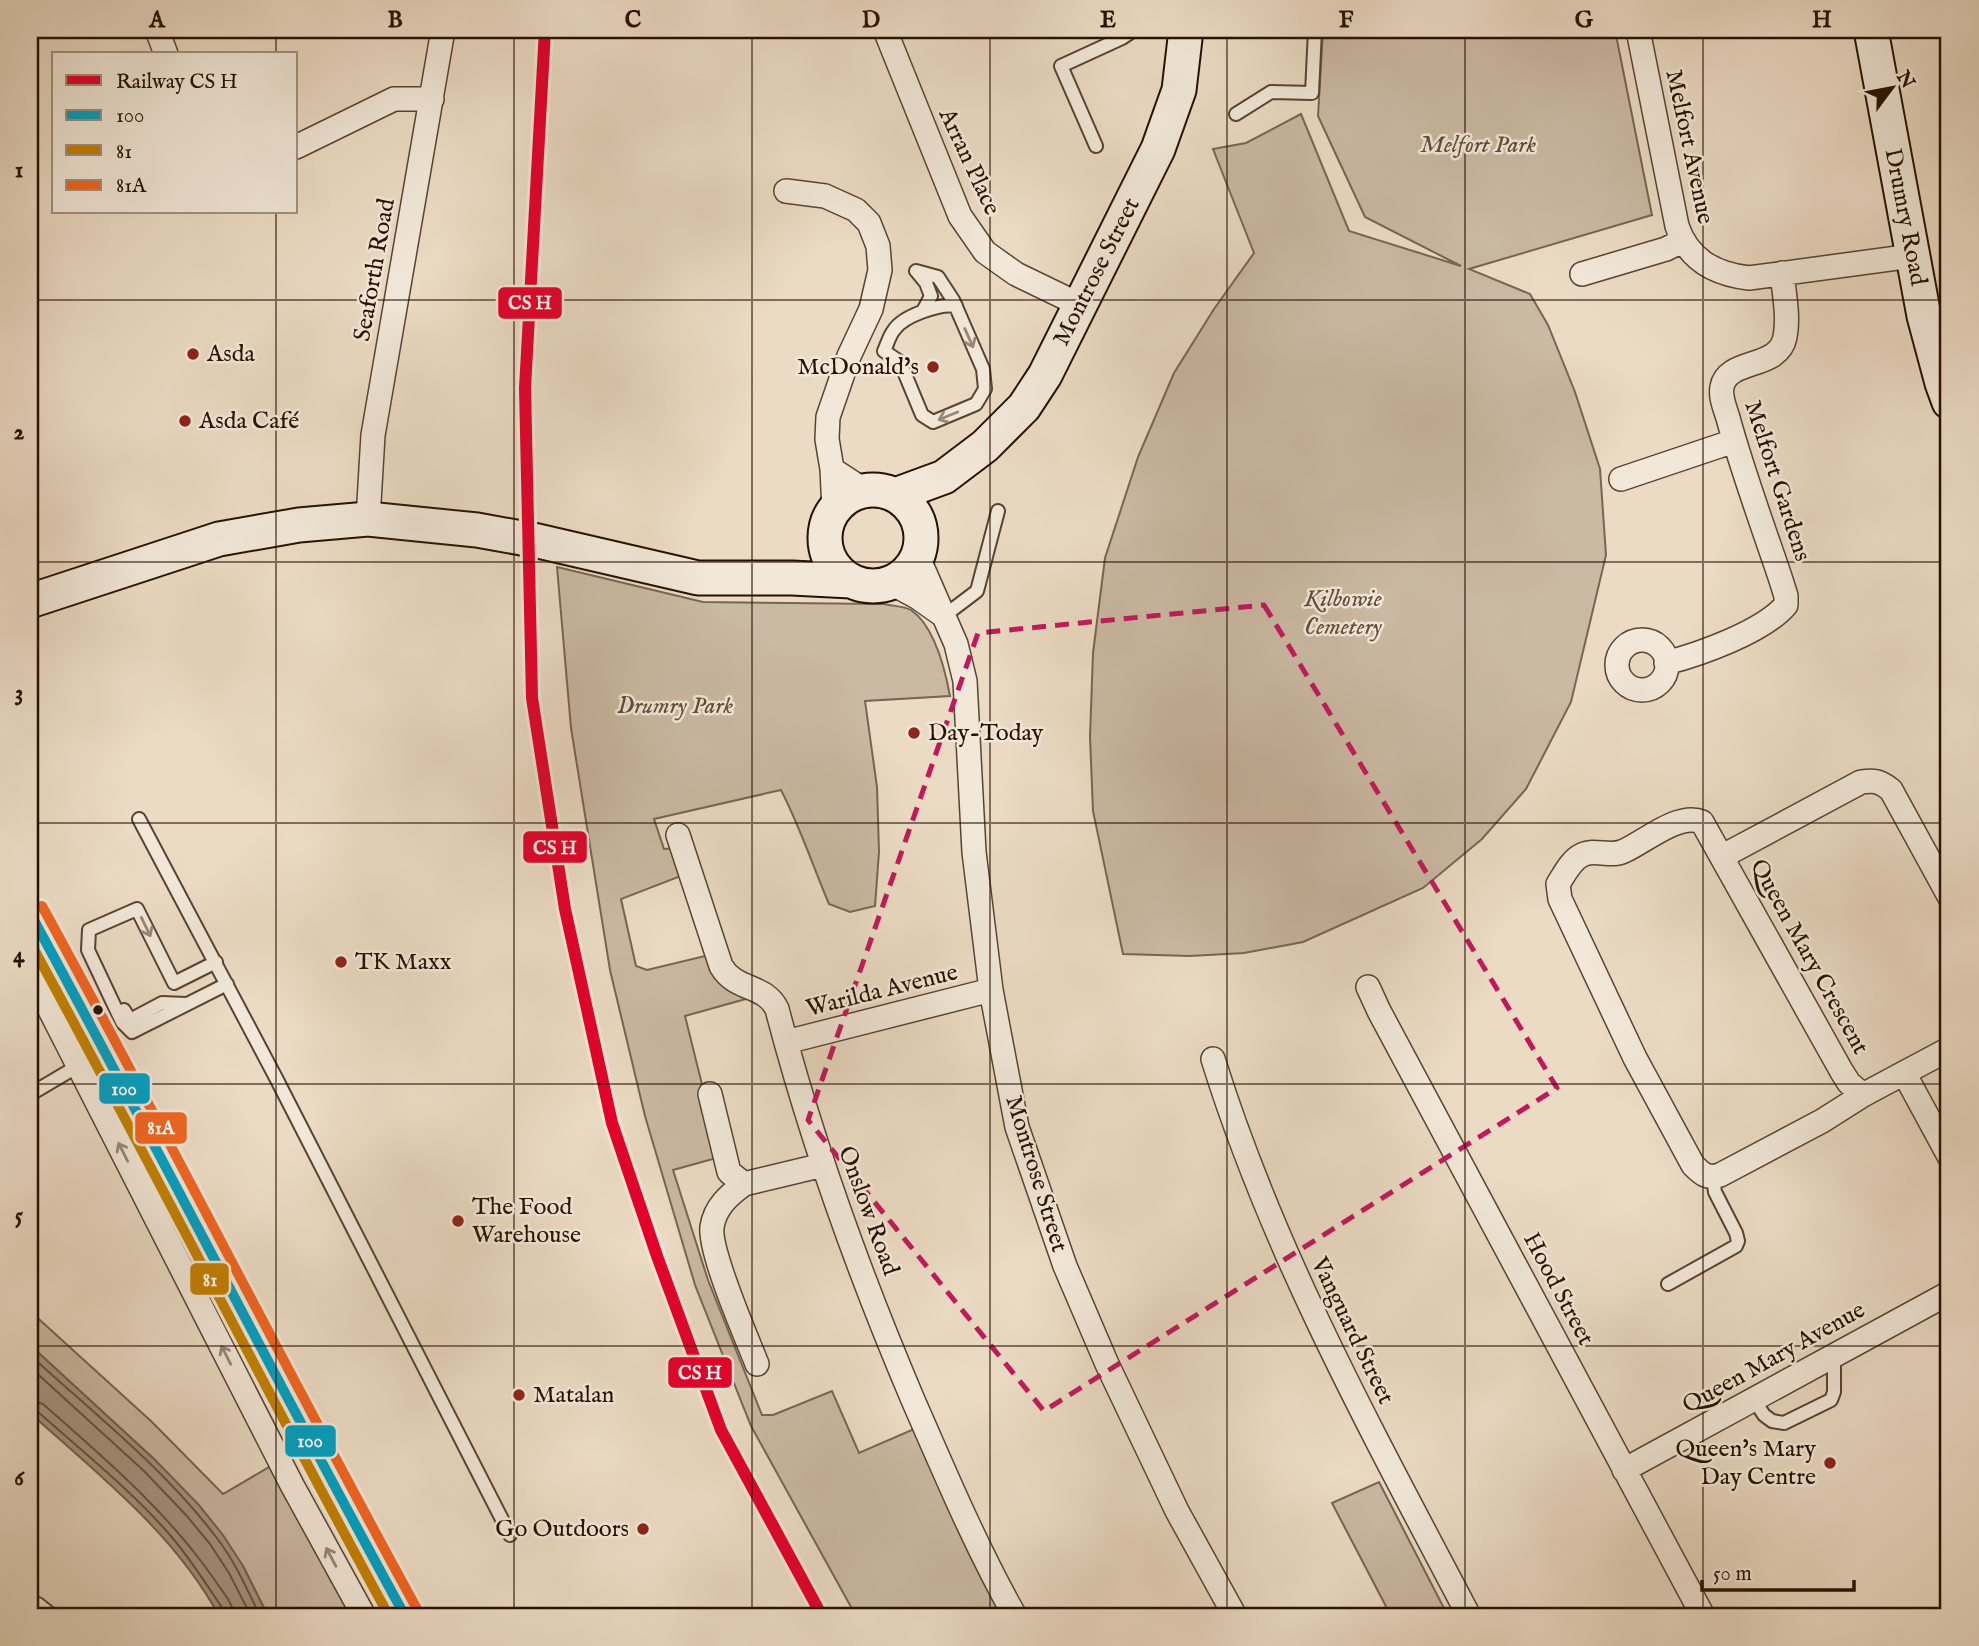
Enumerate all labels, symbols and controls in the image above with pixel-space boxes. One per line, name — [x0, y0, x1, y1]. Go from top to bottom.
text: A — [148, 6, 166, 35]
text: B — [387, 6, 403, 35]
text: C — [625, 6, 642, 35]
text: D — [862, 6, 880, 35]
text: E — [1100, 6, 1116, 35]
text: F — [1339, 6, 1354, 35]
text: G — [1575, 6, 1594, 35]
text: H — [1812, 6, 1832, 35]
legend — [52, 52, 298, 214]
north arrow — [1856, 52, 1926, 122]
text: N — [1890, 66, 1920, 94]
street label: Melfort Avenue — [1658, 67, 1720, 227]
text: Railway CS H — [116, 69, 238, 96]
text: 100 — [116, 103, 144, 130]
street label: Arran Place — [930, 103, 1007, 220]
park label: Melfort Park — [1420, 130, 1536, 161]
text: 81 — [116, 139, 132, 166]
street label: Drumry Road — [1877, 146, 1934, 288]
text: 1 — [15, 156, 23, 185]
text: 81A — [116, 173, 147, 200]
street label: Montrose Street — [1046, 193, 1148, 351]
street label: Seaforth Road — [347, 196, 403, 344]
line badge: CS H — [497, 286, 563, 320]
text: CS H — [508, 292, 553, 316]
one-way arrow — [963, 327, 976, 348]
place label: Asda — [206, 339, 255, 370]
marker: Asda — [185, 346, 201, 362]
place label: McDonald's — [797, 352, 919, 383]
marker: McDonald's — [925, 359, 941, 375]
street label: Melfort Gardens — [1736, 397, 1818, 565]
place label: Asda Café — [198, 406, 299, 437]
one-way arrow — [937, 410, 959, 423]
marker: Asda Café — [177, 413, 193, 429]
text: 2 — [14, 418, 25, 447]
park label: Kilbowie Cemetery — [1303, 584, 1383, 643]
text: 3 — [15, 679, 23, 708]
park label: Drumry Park — [617, 691, 733, 722]
place label: Day-Today — [928, 718, 1044, 749]
marker: Day-Today — [906, 725, 922, 741]
line badge: CS H — [522, 830, 588, 864]
text: CS H — [533, 837, 578, 861]
street label: Queen Mary Crescent — [1742, 854, 1876, 1060]
one-way arrow — [140, 916, 154, 937]
text: 4 — [13, 941, 25, 970]
place label: TK Maxx — [355, 947, 452, 978]
marker: TK Maxx — [333, 954, 349, 970]
street label: Warilda Avenue — [803, 957, 961, 1025]
unlabelled marker — [91, 1003, 105, 1017]
line badge: 100 — [98, 1072, 151, 1105]
text: 100 — [111, 1078, 137, 1102]
street label: Montrose Street — [997, 1092, 1075, 1256]
line badge: 81A — [134, 1111, 188, 1145]
text: 81A — [147, 1117, 176, 1141]
one-way arrow — [116, 1142, 129, 1163]
street label: Onslow Road — [830, 1142, 906, 1280]
place label: The Food Warehouse — [472, 1192, 581, 1251]
text: 5 — [15, 1202, 24, 1231]
marker: The Food Warehouse — [450, 1213, 466, 1229]
street label: Hood Street — [1515, 1227, 1601, 1351]
street label: Vanguard Street — [1303, 1252, 1401, 1410]
line badge: 81 — [189, 1262, 230, 1296]
text: 81 — [203, 1269, 217, 1293]
street label: Queen Mary Avenue — [1677, 1295, 1871, 1421]
one-way arrow — [218, 1345, 232, 1366]
line badge: CS H — [667, 1356, 733, 1389]
text: CS H — [678, 1362, 723, 1386]
place label: Matalan — [533, 1380, 614, 1411]
marker: Matalan — [511, 1387, 527, 1403]
line badge: 100 — [284, 1424, 337, 1458]
text: 100 — [297, 1430, 323, 1454]
place label: Queen's Mary Day Centre — [1675, 1434, 1816, 1493]
marker: Queen's Mary Day Centre — [1822, 1455, 1838, 1471]
text: 6 — [14, 1464, 25, 1493]
place label: Go Outdoors — [495, 1514, 629, 1545]
marker: Go Outdoors — [635, 1521, 651, 1537]
one-way arrow — [324, 1547, 338, 1567]
scale bar — [1702, 1548, 1855, 1592]
text: 50 m — [1713, 1561, 1752, 1588]

